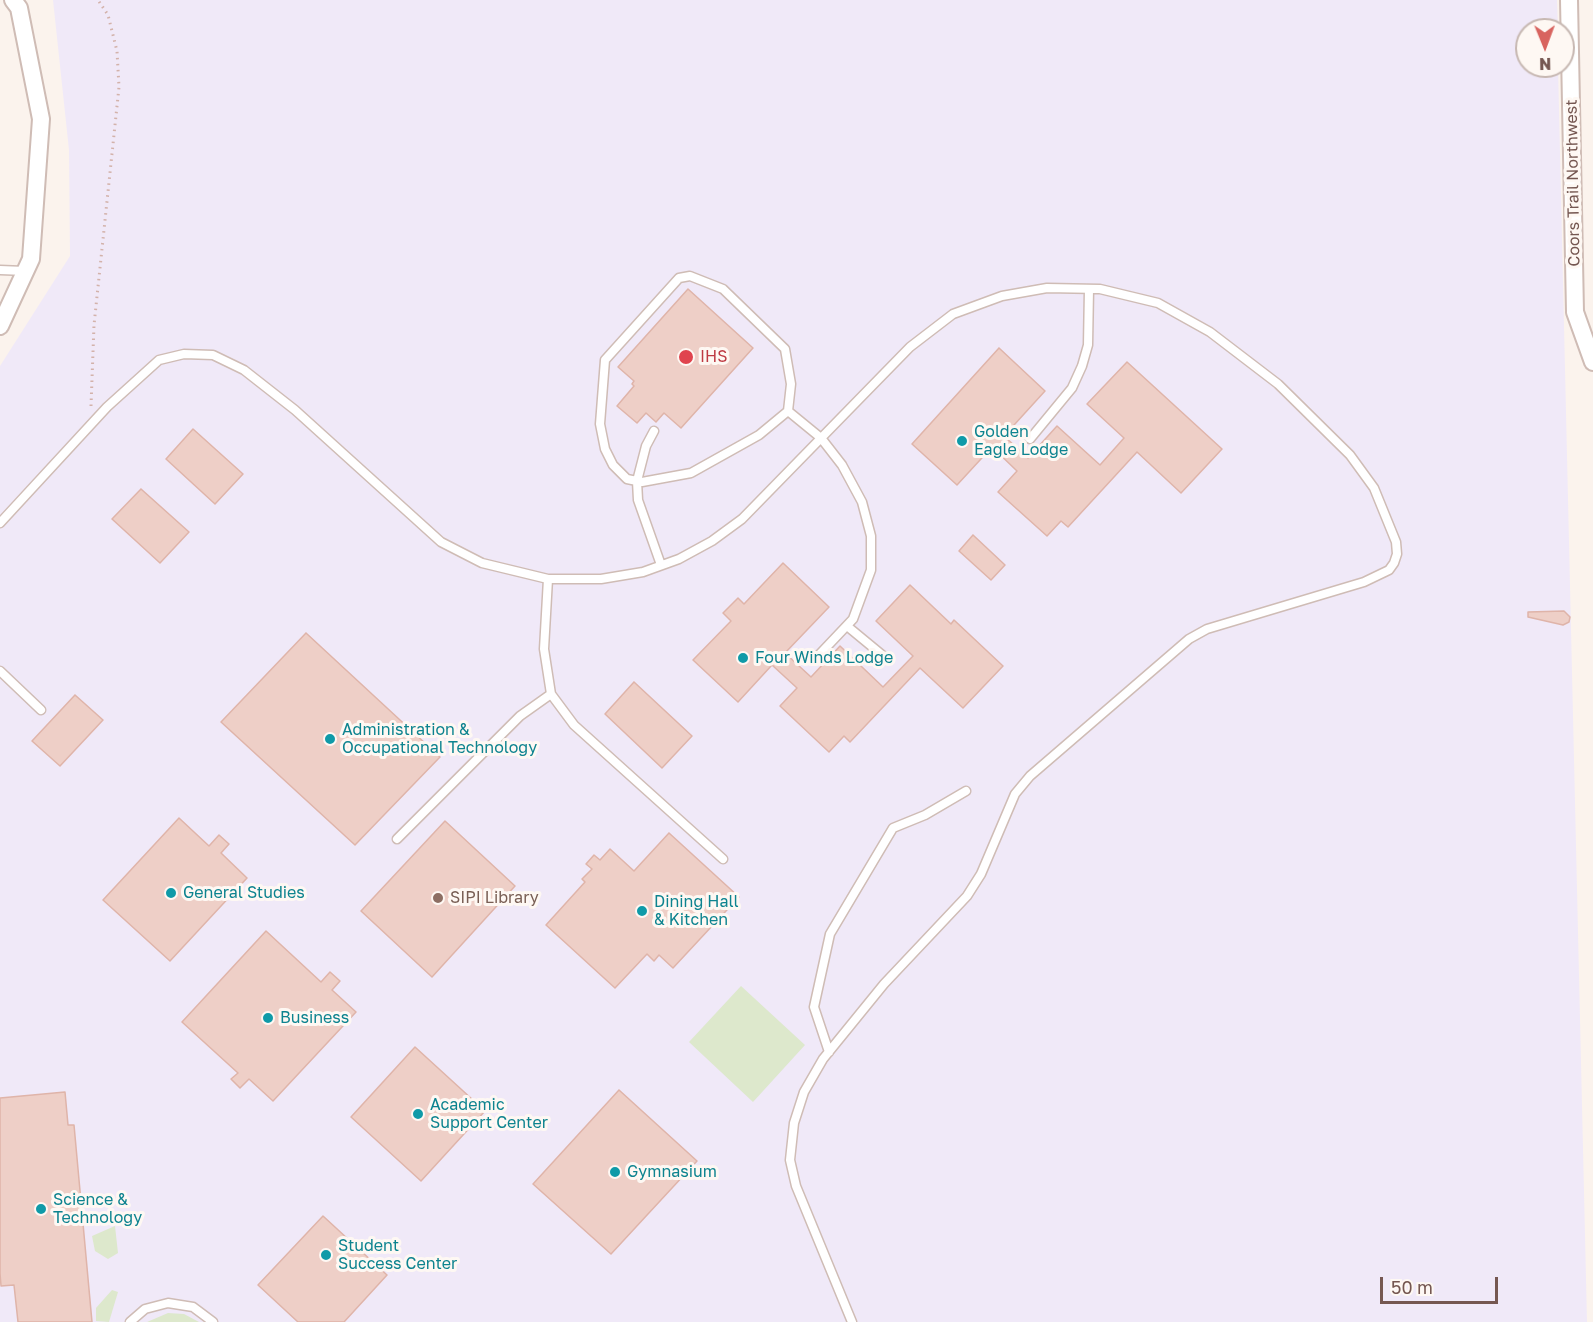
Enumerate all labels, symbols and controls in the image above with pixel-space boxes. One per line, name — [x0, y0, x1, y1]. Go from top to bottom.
north arrow — [1515, 18, 1575, 78]
text: N — [1539, 54, 1552, 74]
street label: Coors Trail Northwest — [1562, 99, 1584, 267]
place label: IHS — [700, 347, 727, 367]
marker: IHS — [677, 348, 695, 366]
place label: Golden Eagle Lodge — [974, 422, 1068, 460]
marker: Golden Eagle Lodge — [955, 434, 969, 448]
place label: Four Winds Lodge — [755, 648, 893, 668]
marker: Four Winds Lodge — [736, 651, 750, 665]
place label: Administration & Occupational Technology — [342, 720, 537, 758]
marker: Administration & Occupational Technology — [323, 732, 337, 746]
place label: General Studies — [183, 883, 305, 903]
marker: General Studies — [164, 886, 178, 900]
place label: SIPI Library — [450, 888, 539, 908]
marker: SIPI Library — [431, 891, 445, 905]
place label: Dining Hall & Kitchen — [654, 892, 739, 930]
marker: Dining Hall & Kitchen — [635, 904, 649, 918]
place label: Business — [280, 1008, 349, 1028]
marker: Business — [261, 1011, 275, 1025]
place label: Academic Support Center — [430, 1095, 548, 1133]
marker: Academic Support Center — [411, 1107, 425, 1121]
place label: Gymnasium — [627, 1162, 717, 1182]
marker: Gymnasium — [608, 1165, 622, 1179]
place label: Science & Technology — [53, 1190, 142, 1228]
marker: Science & Technology — [34, 1202, 48, 1216]
place label: Student Success Center — [338, 1236, 457, 1274]
marker: Student Success Center — [319, 1248, 333, 1262]
scale bar — [1383, 1265, 1502, 1303]
text: 50 m — [1391, 1276, 1433, 1298]

